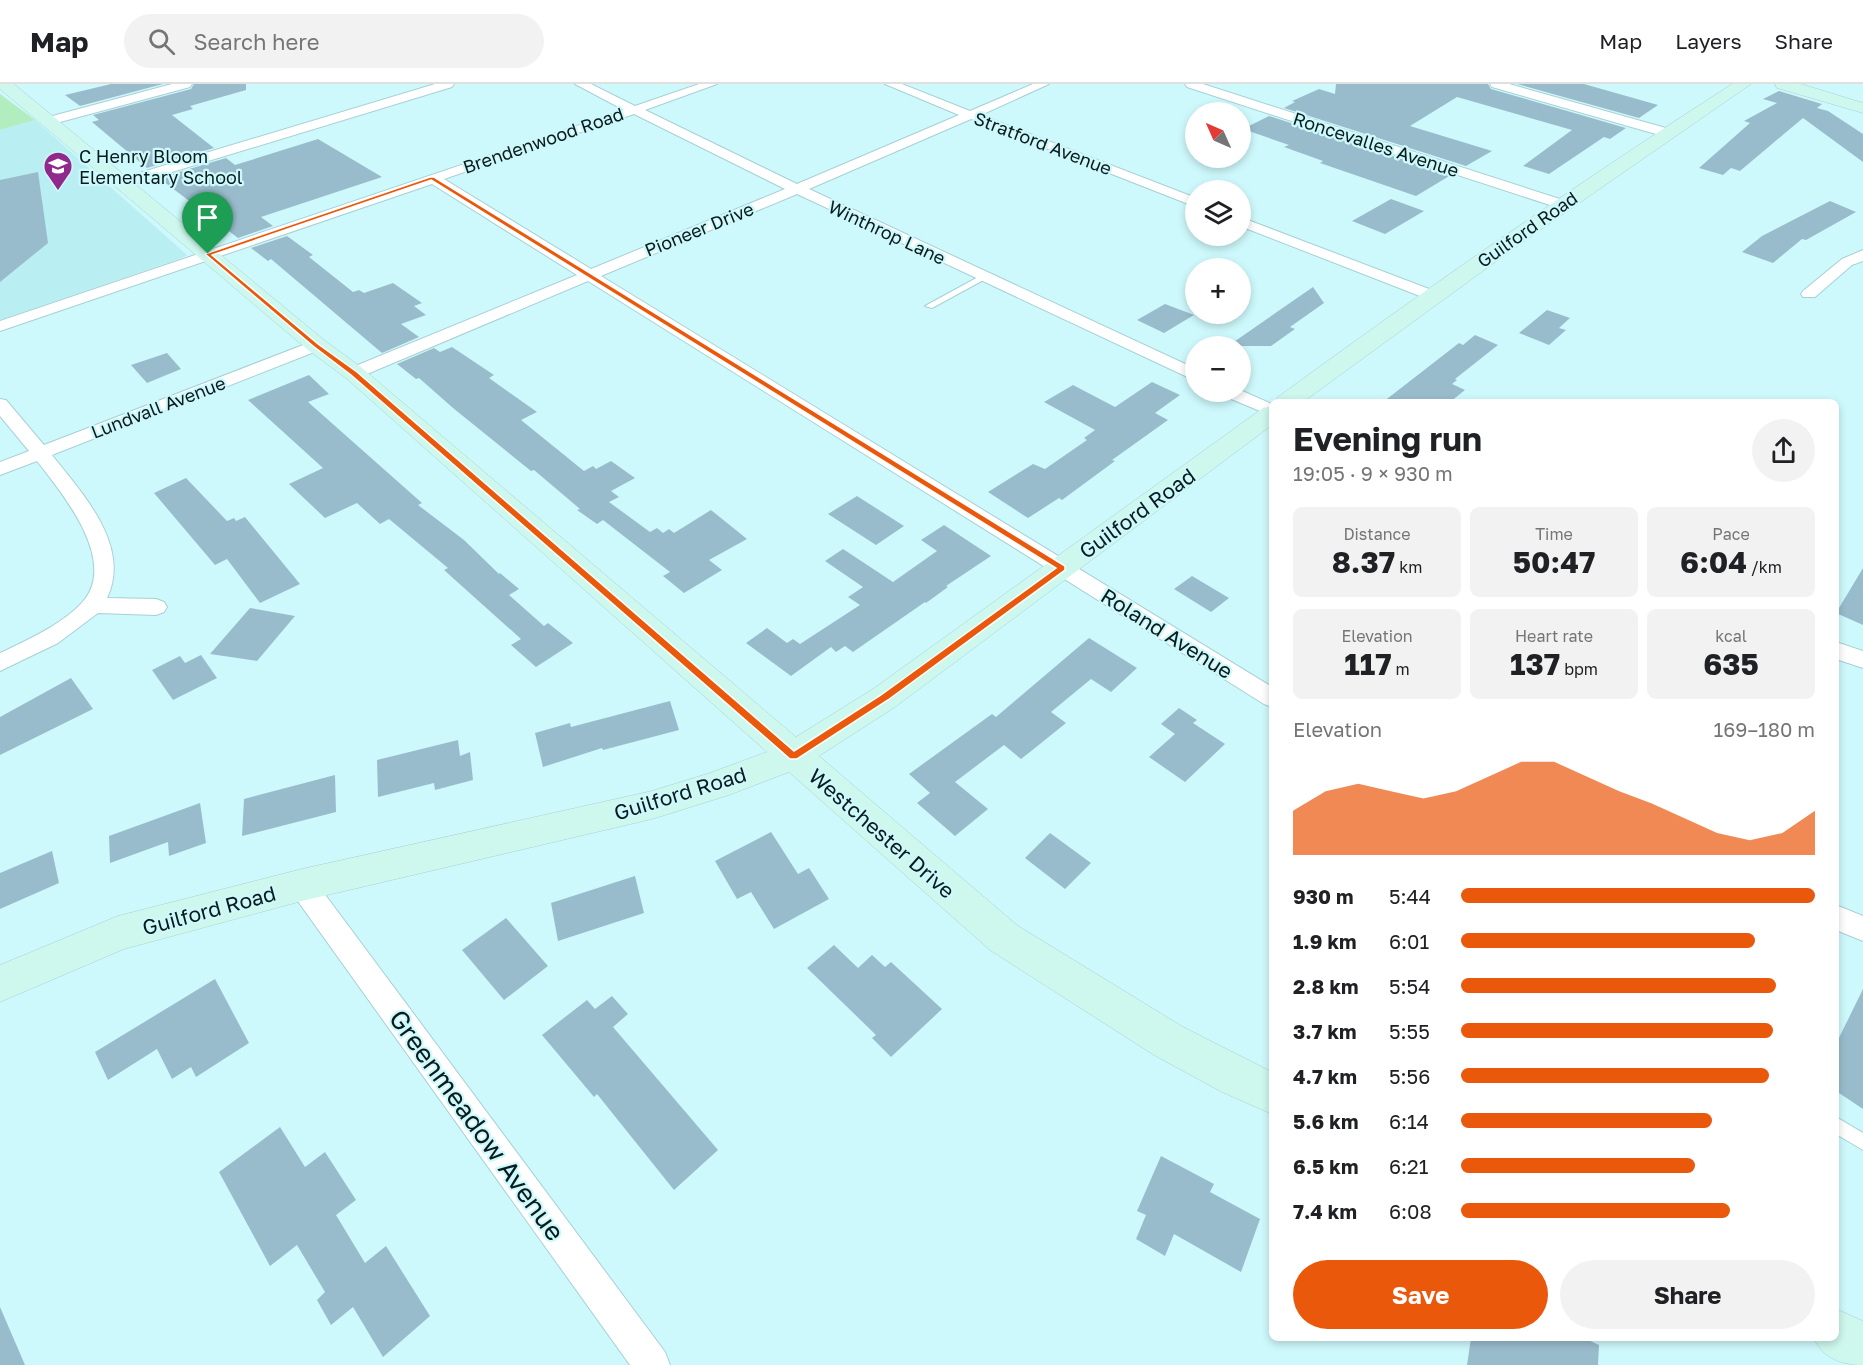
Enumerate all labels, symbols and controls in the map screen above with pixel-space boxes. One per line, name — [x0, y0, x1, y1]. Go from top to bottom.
search box — [124, 14, 544, 68]
text: Map — [30, 25, 88, 58]
icon: search — [145, 25, 178, 58]
text: Search here — [193, 28, 319, 55]
text: Map — [1599, 28, 1642, 54]
text: Layers — [1675, 28, 1742, 54]
text: Share — [1775, 28, 1833, 54]
street label: Brendenwood Road — [460, 102, 626, 178]
north arrow — [1185, 102, 1251, 168]
map controls — [1185, 102, 1251, 402]
street label: Stratford Avenue — [971, 107, 1115, 179]
street label: Roncevalles Avenue — [1290, 107, 1462, 181]
place label: C Henry Bloom Elementary School — [79, 145, 243, 188]
school or university icon: C Henry Bloom Elementary School — [42, 150, 74, 192]
button: layers — [1185, 180, 1251, 246]
street label: Guilford Road — [1473, 186, 1581, 272]
pin — [182, 192, 233, 254]
street label: Winthrop Lane — [825, 195, 949, 269]
street label: Pioneer Drive — [641, 197, 757, 261]
icon: arrive — [191, 201, 224, 234]
button: + — [1185, 258, 1251, 324]
button: − — [1185, 336, 1251, 402]
street label: Lundvall Avenue — [88, 371, 228, 443]
text: Evening run — [1293, 419, 1482, 458]
button: share — [1752, 419, 1815, 482]
text: 19:05 · 9 × 930 m — [1293, 461, 1453, 485]
street label: Guilford Road — [1074, 462, 1200, 564]
text: Distance — [1343, 524, 1411, 544]
text: Time — [1535, 524, 1573, 544]
text: Pace — [1712, 524, 1750, 544]
text: 8.37 — [1332, 544, 1395, 580]
text: 50:47 — [1513, 544, 1595, 580]
text: 6:04 — [1680, 544, 1747, 580]
text: km — [1395, 557, 1422, 577]
text: /km — [1747, 557, 1782, 577]
street label: Roland Avenue — [1096, 582, 1238, 684]
text: Elevation — [1341, 626, 1413, 646]
text: Heart rate — [1515, 626, 1593, 646]
text: kcal — [1715, 626, 1747, 646]
text: 117 — [1344, 646, 1392, 682]
text: 137 — [1510, 646, 1560, 682]
text: 635 — [1703, 646, 1759, 682]
text: m — [1392, 659, 1410, 679]
text: bpm — [1560, 659, 1598, 679]
text: Elevation — [1293, 717, 1382, 741]
text: 169–180 m — [1714, 717, 1815, 741]
street label: Guilford Road — [611, 761, 749, 825]
street label: Westchester Drive — [804, 763, 960, 903]
street label: Guilford Road — [139, 880, 279, 940]
text: 930 m — [1293, 884, 1353, 908]
text: 5:44 — [1389, 884, 1431, 908]
text: 1.9 km — [1293, 929, 1357, 953]
text: 6:01 — [1389, 929, 1429, 953]
text: 2.8 km — [1293, 974, 1359, 998]
text: 5:54 — [1389, 974, 1430, 998]
street label: Greenmeadow Avenue — [383, 1004, 571, 1246]
text: 3.7 km — [1293, 1019, 1357, 1043]
text: 5:55 — [1389, 1019, 1430, 1043]
text: 4.7 km — [1293, 1064, 1357, 1088]
text: 5:56 — [1389, 1064, 1430, 1088]
text: 5.6 km — [1293, 1109, 1358, 1133]
text: 6:14 — [1389, 1109, 1429, 1133]
text: 6.5 km — [1293, 1154, 1358, 1178]
text: 6:21 — [1389, 1154, 1428, 1178]
text: 7.4 km — [1293, 1199, 1357, 1223]
text: 6:08 — [1389, 1199, 1432, 1223]
button: Save — [1293, 1260, 1548, 1329]
button: Share — [1560, 1260, 1815, 1329]

